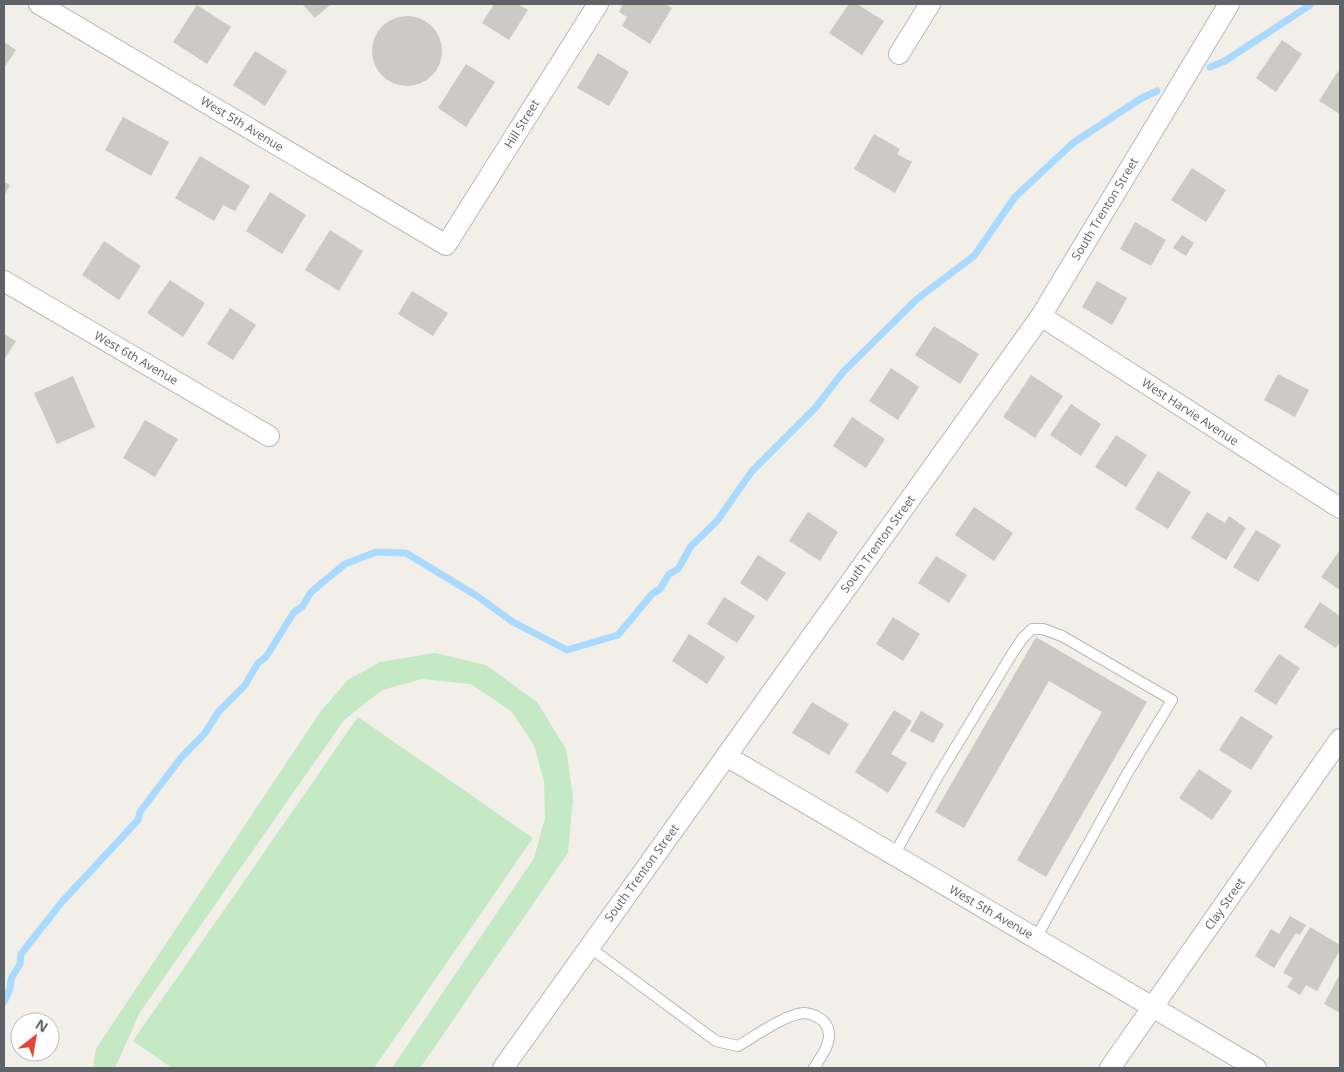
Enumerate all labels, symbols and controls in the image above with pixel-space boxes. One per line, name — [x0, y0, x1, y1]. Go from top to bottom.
street label: West 5th Avenue — [197, 92, 287, 155]
street label: Hill Street — [500, 96, 543, 151]
street label: South Trenton Street — [1067, 154, 1142, 263]
street label: West 6th Avenue — [91, 327, 182, 389]
street label: West Harvie Avenue — [1139, 374, 1242, 449]
street label: South Trenton Street — [836, 491, 919, 596]
street label: South Trenton Street — [600, 820, 683, 925]
street label: Clay Street — [1200, 874, 1249, 933]
street label: West 5th Avenue — [946, 881, 1037, 943]
north arrow — [10, 1012, 60, 1062]
text: N — [32, 1014, 52, 1037]

